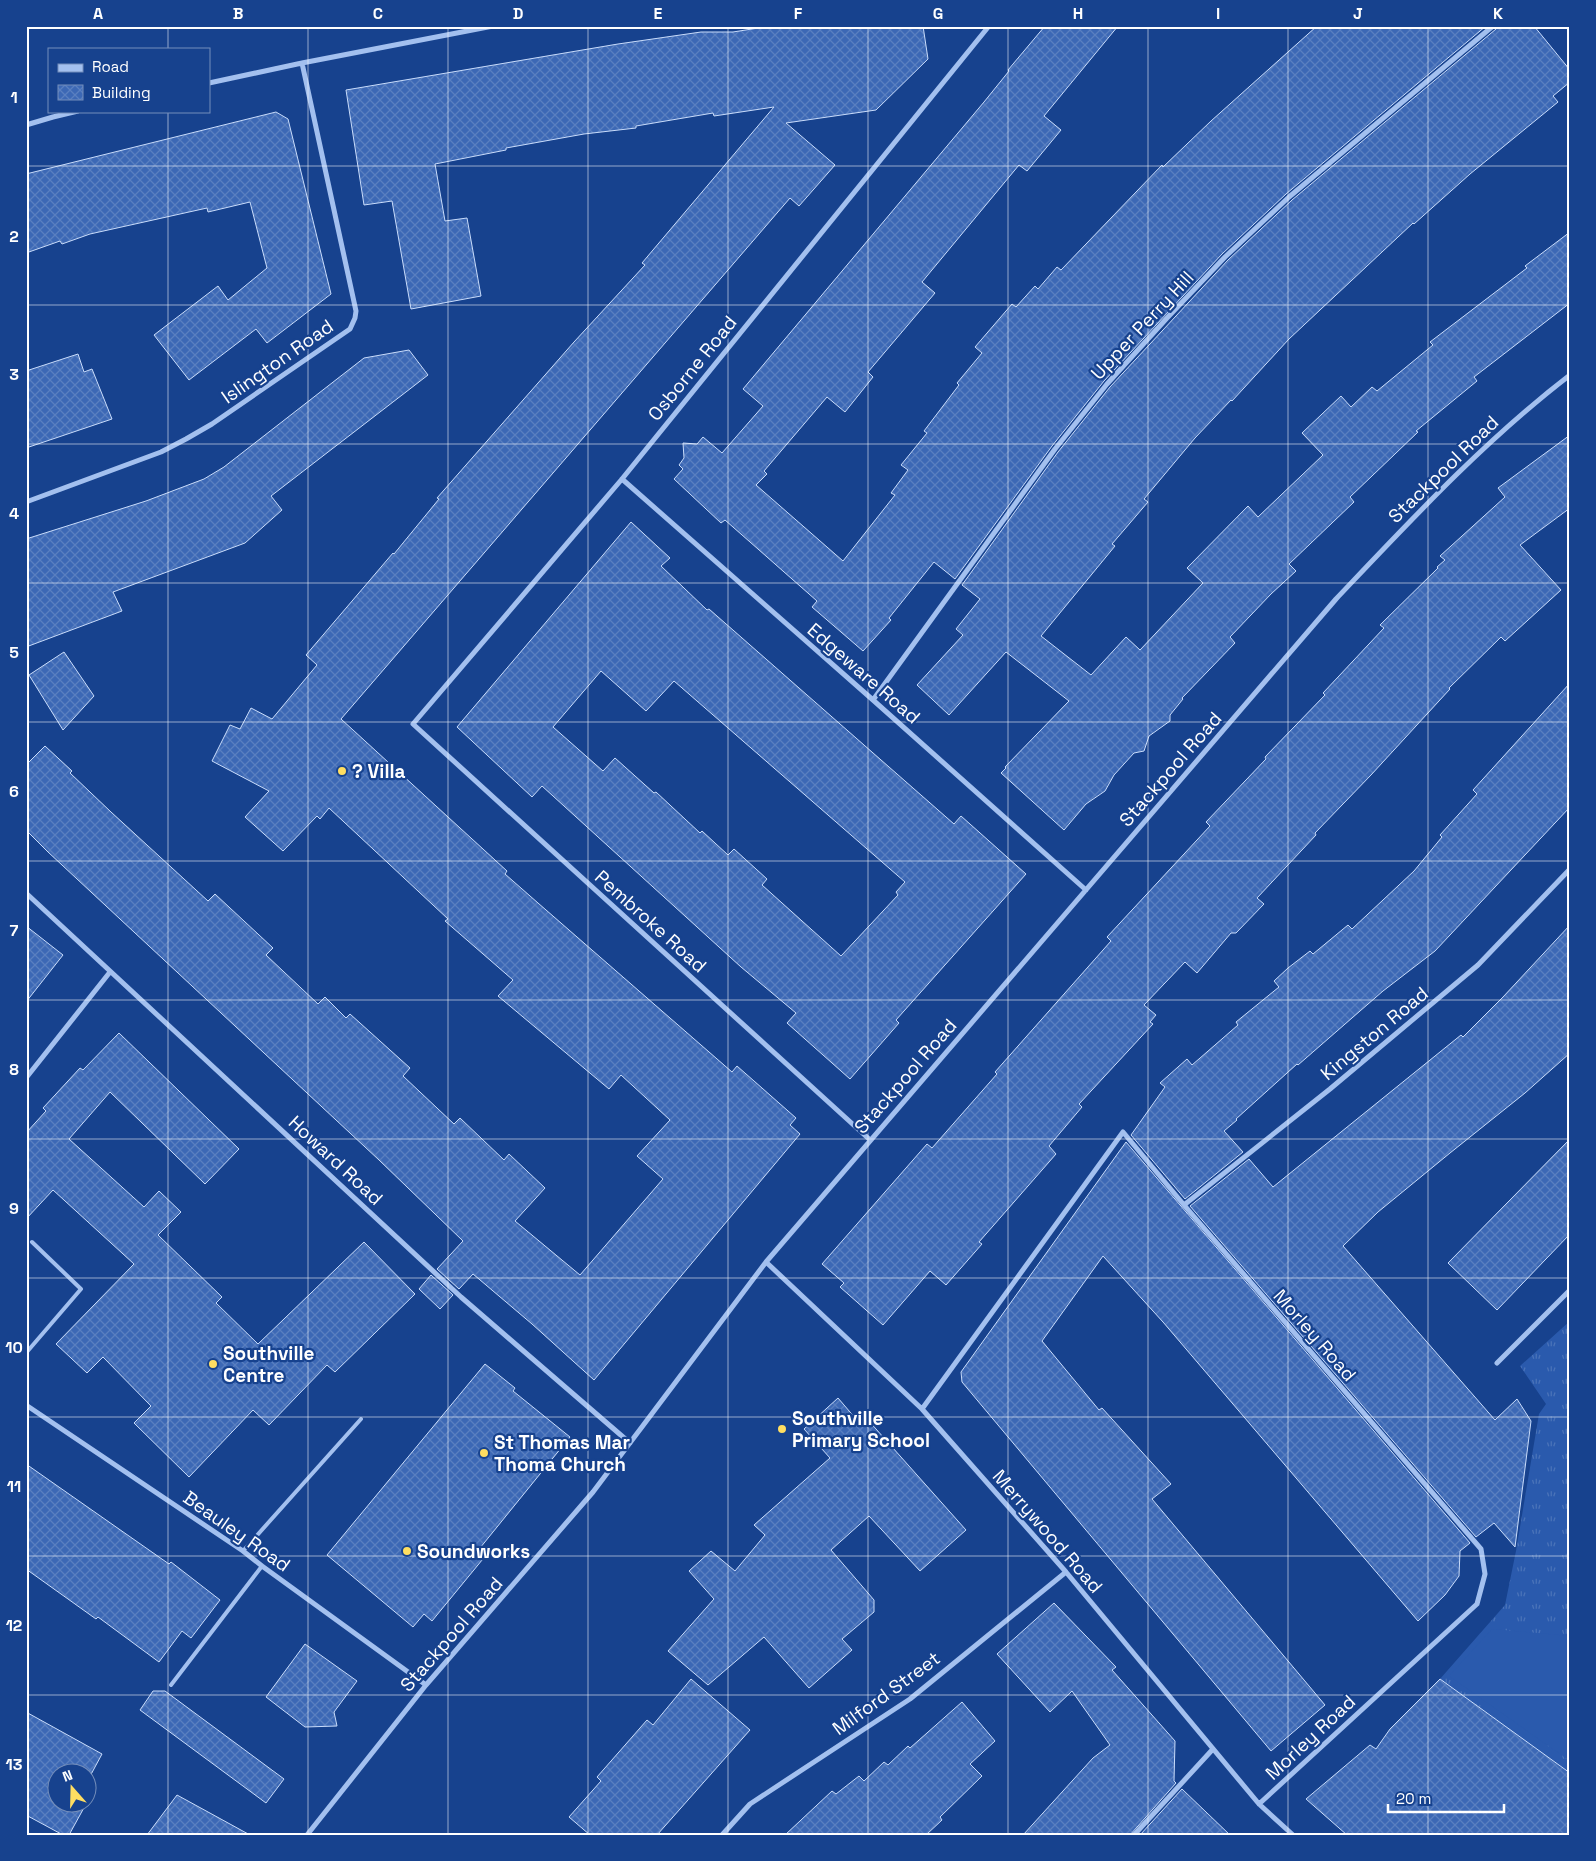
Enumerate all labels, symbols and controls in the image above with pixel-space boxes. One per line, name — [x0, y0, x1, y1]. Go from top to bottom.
text: A — [93, 3, 103, 24]
text: B — [233, 3, 243, 24]
text: C — [373, 3, 383, 24]
text: D — [513, 3, 523, 24]
text: E — [654, 3, 663, 24]
text: F — [794, 3, 803, 24]
text: G — [933, 3, 943, 24]
text: H — [1073, 3, 1083, 24]
text: I — [1216, 3, 1220, 24]
text: J — [1353, 3, 1363, 24]
text: K — [1493, 3, 1503, 24]
legend — [48, 48, 210, 112]
text: Road — [92, 57, 129, 76]
text: Building — [92, 83, 151, 102]
text: 1 — [10, 87, 18, 108]
text: 2 — [9, 226, 19, 247]
street label: Upper Perry Hill — [1085, 266, 1199, 385]
street label: Osborne Road — [642, 311, 742, 426]
street label: Islington Road — [216, 314, 338, 409]
text: 3 — [9, 364, 19, 385]
street label: Stackpool Road — [1383, 410, 1504, 529]
text: 4 — [9, 503, 19, 524]
street label: Edgeware Road — [802, 617, 925, 729]
text: 5 — [9, 642, 19, 663]
street label: Stackpool Road — [1114, 707, 1227, 832]
place label: ? Villa — [352, 759, 405, 784]
marker: ? Villa — [336, 765, 348, 777]
text: 6 — [9, 781, 19, 802]
street label: Pembroke Road — [590, 865, 712, 978]
text: 7 — [10, 920, 19, 941]
street label: Kingston Road — [1315, 981, 1433, 1086]
street label: Stackpool Road — [849, 1014, 962, 1139]
text: 8 — [9, 1059, 19, 1080]
street label: Howard Road — [283, 1110, 388, 1211]
text: 9 — [9, 1198, 19, 1219]
street label: Morley Road — [1268, 1284, 1362, 1387]
text: 10 — [5, 1337, 23, 1358]
place label: Southville Centre — [223, 1341, 315, 1388]
marker: Southville Centre — [207, 1358, 219, 1370]
place label: Southville Primary School — [792, 1406, 930, 1453]
marker: Southville Primary School — [776, 1423, 788, 1435]
place label: St Thomas Mar Thoma Church — [494, 1430, 630, 1477]
marker: St Thomas Mar Thoma Church — [478, 1447, 490, 1459]
street label: Merrywood Road — [987, 1464, 1108, 1598]
text: 11 — [7, 1476, 21, 1497]
street label: Beauley Road — [178, 1485, 295, 1578]
place label: Soundworks — [417, 1539, 530, 1564]
marker: Soundworks — [401, 1545, 413, 1557]
street label: Stackpool Road — [395, 1572, 508, 1697]
text: 12 — [6, 1615, 22, 1636]
street label: Milford Street — [827, 1646, 945, 1741]
street label: Morley Road — [1260, 1689, 1361, 1786]
text: 13 — [6, 1754, 23, 1775]
north arrow — [48, 1764, 98, 1814]
text: N — [60, 1766, 75, 1786]
scale bar — [1388, 1781, 1505, 1813]
text: 20 m — [1396, 1789, 1431, 1808]

